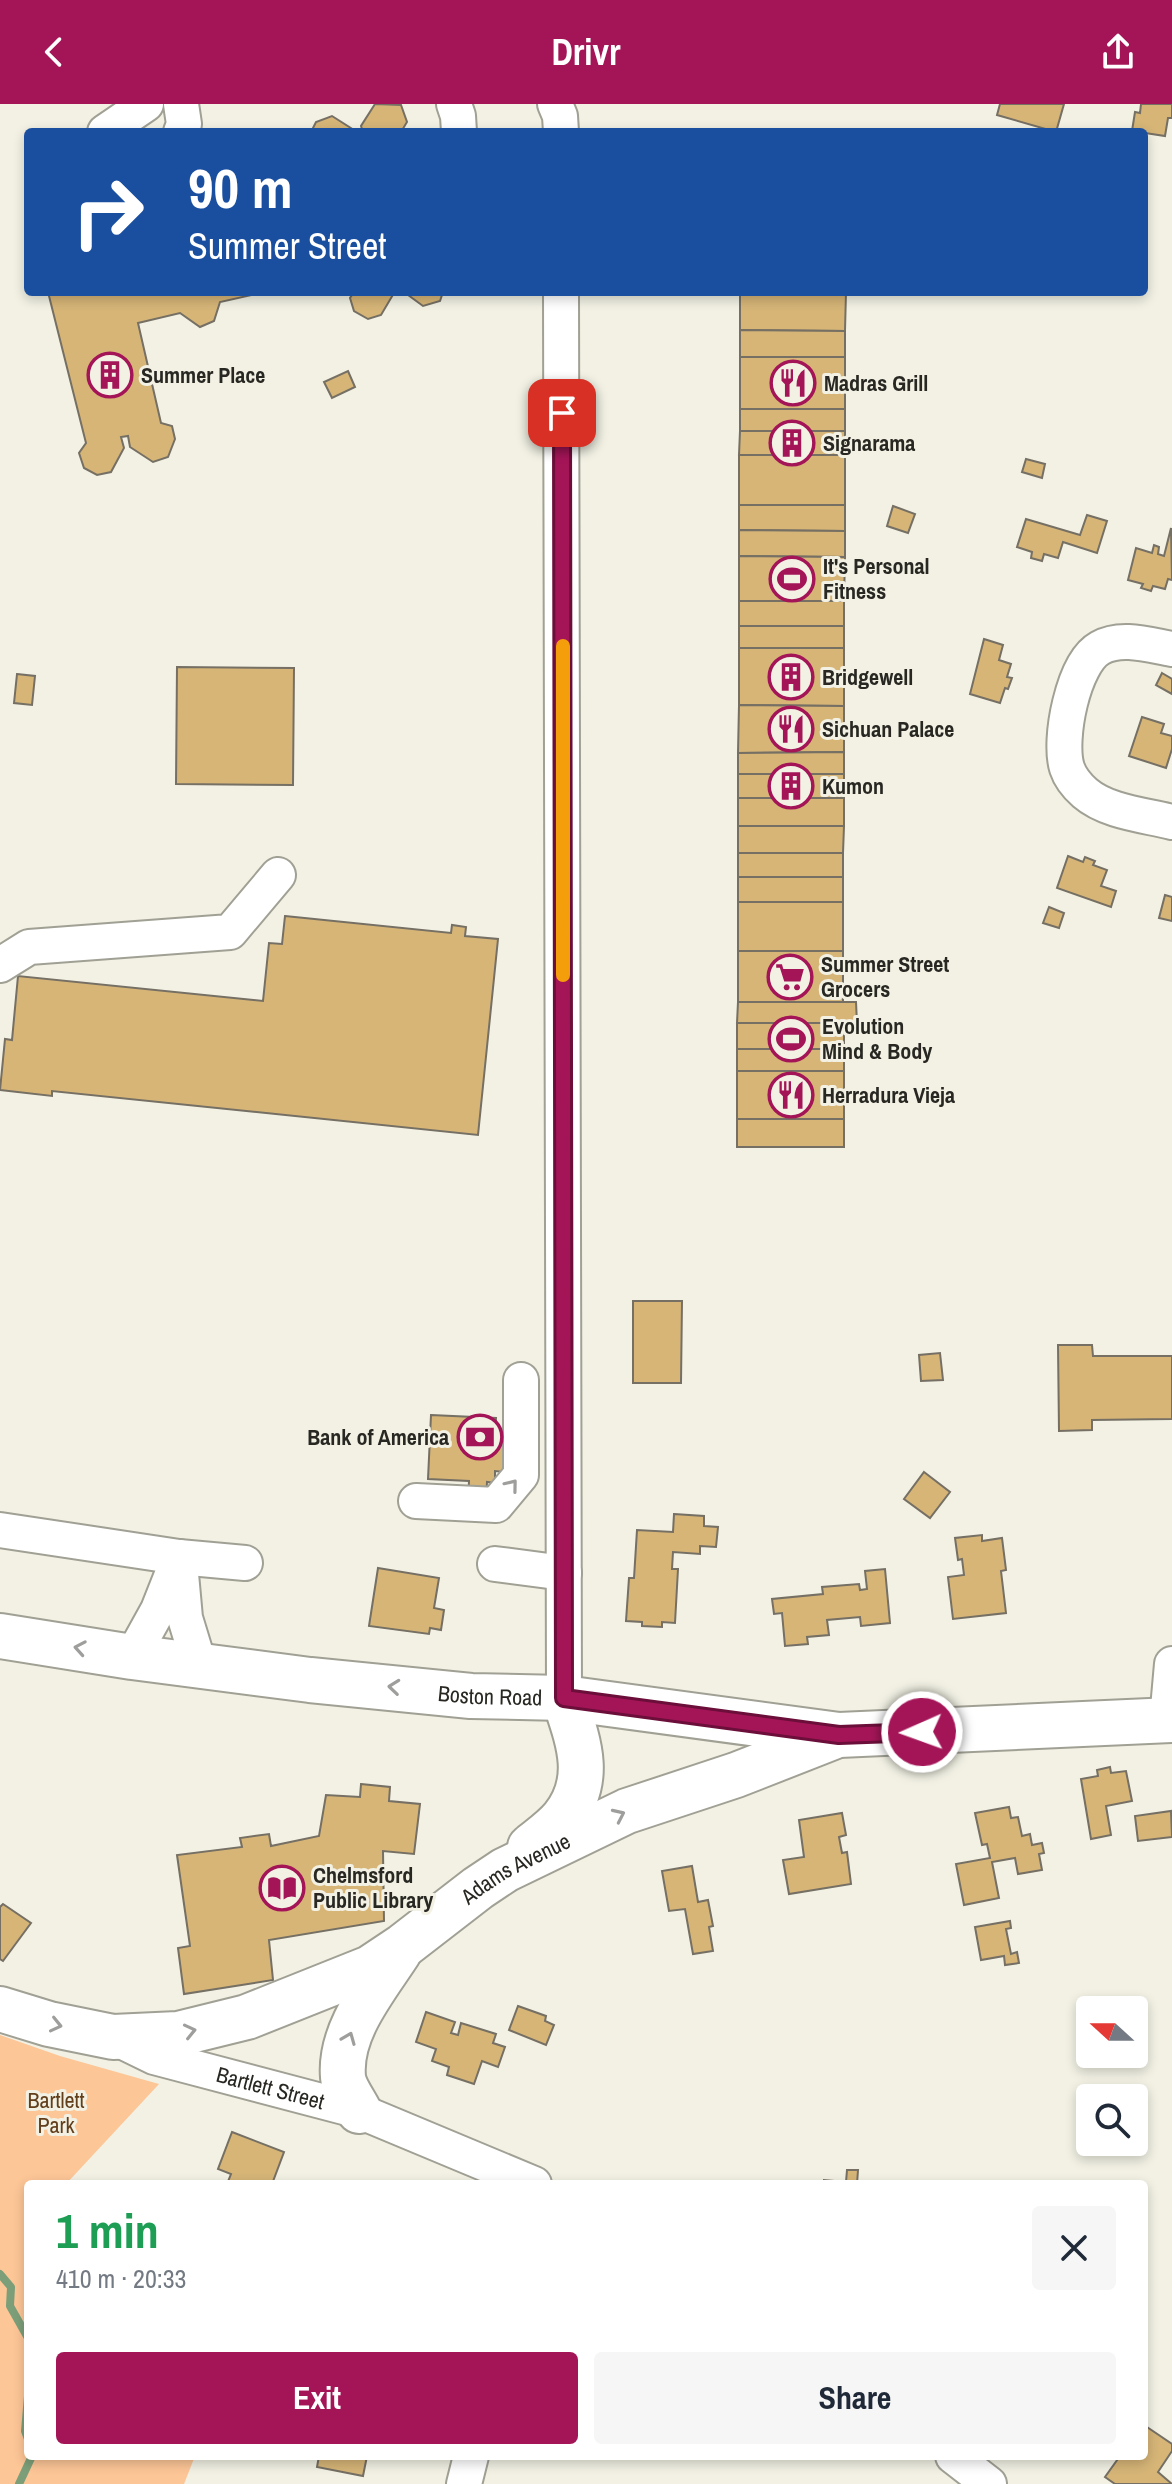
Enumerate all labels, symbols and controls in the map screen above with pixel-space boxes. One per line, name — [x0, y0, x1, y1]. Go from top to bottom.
text: Drivr — [552, 28, 620, 76]
icon: back — [32, 30, 76, 74]
icon: share — [1096, 30, 1140, 74]
text: 90 m — [188, 150, 293, 225]
icon: right — [56, 160, 160, 264]
text: Summer Street — [188, 222, 387, 270]
building icon: Summer Place — [86, 351, 134, 399]
restaurant icon: Madras Grill — [769, 359, 817, 407]
place label: Summer Place — [141, 360, 265, 390]
place label: Madras Grill — [824, 368, 928, 398]
pin — [528, 379, 596, 447]
icon: arrive — [540, 391, 584, 435]
building icon: Signarama — [768, 419, 816, 467]
place label: Signarama — [823, 428, 915, 458]
place label: It's Personal Fitness — [823, 551, 930, 606]
sports icon: It's Personal Fitness — [768, 555, 816, 603]
building icon: Bridgewell — [767, 653, 815, 701]
place label: Bridgewell — [822, 662, 913, 692]
restaurant icon: Sichuan Palace — [767, 705, 815, 753]
place label: Sichuan Palace — [822, 714, 954, 744]
building icon: Kumon — [767, 762, 815, 810]
place label: Kumon — [822, 771, 884, 801]
place label: Summer Street Grocers — [821, 949, 949, 1004]
supermarket icon: Summer Street Grocers — [766, 953, 814, 1001]
place label: Evolution Mind & Body — [822, 1011, 932, 1066]
sports icon: Evolution Mind & Body — [767, 1015, 815, 1063]
restaurant icon: Herradura Vieja — [767, 1071, 815, 1119]
place label: Herradura Vieja — [822, 1080, 955, 1110]
bank icon: Bank of America — [456, 1413, 504, 1461]
place label: Bank of America — [307, 1422, 449, 1452]
one-way arrow — [503, 1479, 517, 1494]
one-way arrow — [74, 1640, 87, 1657]
street label: Boston Road — [437, 1678, 543, 1713]
one-way arrow — [387, 1679, 400, 1696]
position arrow — [880, 1690, 964, 1774]
one-way arrow — [610, 1809, 625, 1825]
street label: Adams Avenue — [454, 1826, 575, 1912]
place label: Chelmsford Public Library — [313, 1860, 433, 1915]
library icon: Chelmsford Public Library — [258, 1864, 306, 1912]
north arrow — [1076, 1996, 1148, 2068]
map controls — [1076, 1996, 1148, 2156]
one-way arrow — [49, 2016, 62, 2033]
one-way arrow — [183, 2023, 197, 2040]
one-way arrow — [340, 2032, 356, 2046]
street label: Bartlett Street — [213, 2059, 328, 2116]
button: search — [1076, 2084, 1148, 2156]
park label: Bartlett Park — [27, 2085, 85, 2140]
text: 1 min — [56, 2198, 159, 2263]
button: close — [1032, 2206, 1116, 2290]
text: 410 m · 20:33 — [56, 2261, 186, 2296]
button: Exit — [56, 2352, 578, 2444]
button: Share — [594, 2352, 1116, 2444]

